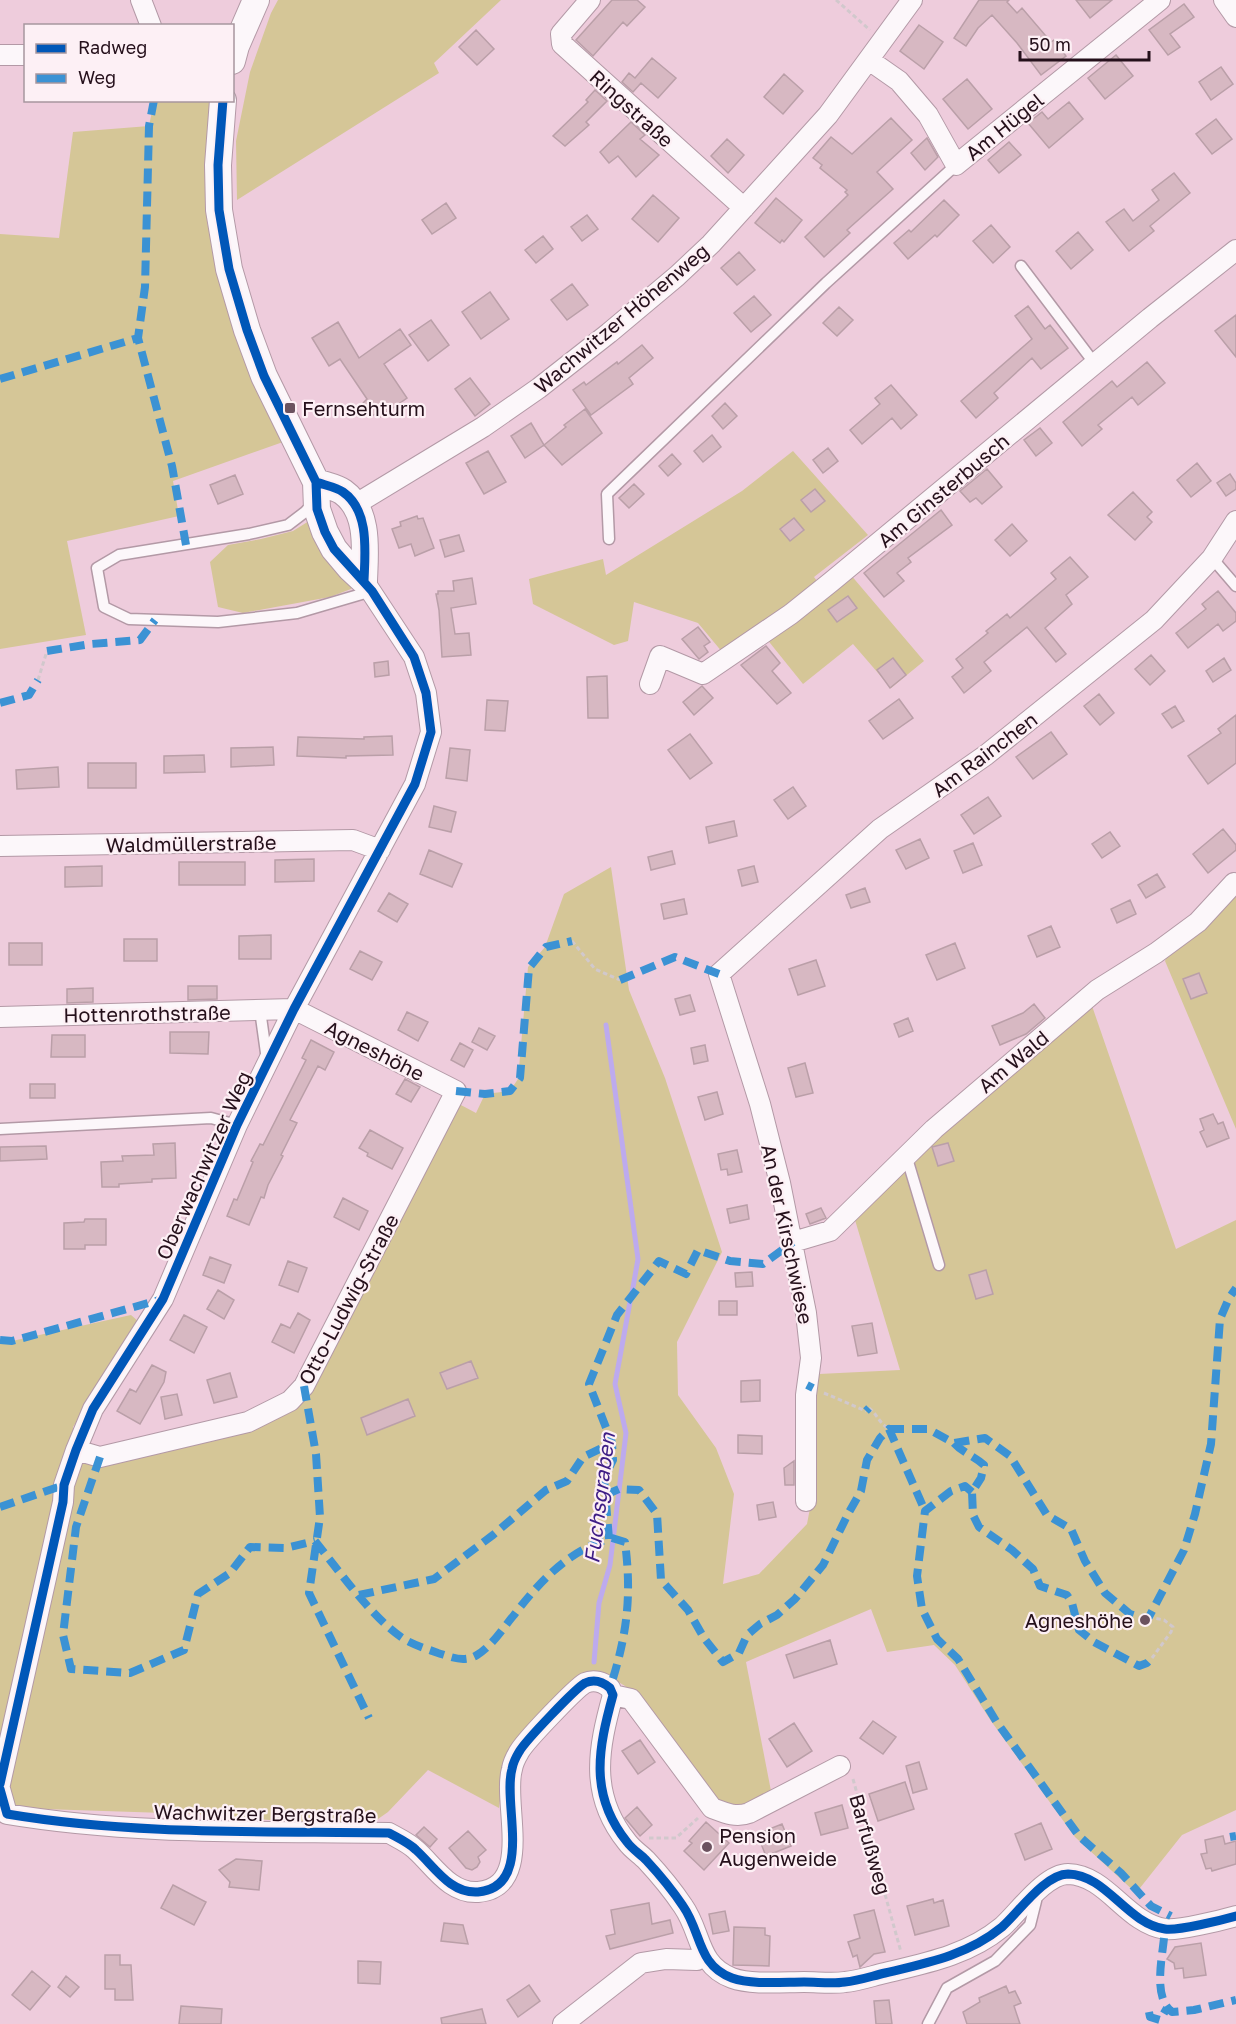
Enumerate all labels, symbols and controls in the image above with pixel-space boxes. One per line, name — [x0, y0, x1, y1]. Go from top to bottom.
legend — [24, 24, 234, 102]
scale bar — [1020, 24, 1149, 62]
text: 50 m — [1029, 33, 1071, 55]
text: Radweg — [78, 36, 147, 58]
street label: Ringstraße — [585, 64, 679, 152]
text: Weg — [78, 66, 116, 88]
street label: Am Hügel — [960, 87, 1048, 165]
street label: Wachwitzer Höhenweg — [529, 238, 713, 398]
place label: Fernsehturm — [302, 396, 425, 420]
marker: Fernsehturm — [283, 401, 297, 415]
street label: Am Ginsterbusch — [872, 428, 1014, 552]
street label: Am Rainchen — [927, 707, 1041, 801]
street label: Waldmüllerstraße — [105, 830, 277, 856]
street label: Hottenrothstraße — [63, 1000, 231, 1026]
street label: Agneshöhe — [321, 1015, 429, 1085]
street label: Am Wald — [973, 1025, 1053, 1097]
street label: Oberwachwitzer Weg — [151, 1067, 255, 1263]
street label: An der Kirschwiese — [757, 1142, 819, 1326]
street label: Otto-Ludwig-Straße — [293, 1210, 403, 1388]
water label: Fuchsgraben — [578, 1430, 620, 1565]
place label: Agneshöhe — [1025, 1608, 1133, 1632]
marker: Agneshöhe — [1138, 1613, 1152, 1627]
street label: Barfußweg — [845, 1791, 897, 1897]
street label: Wachwitzer Bergstraße — [153, 1799, 377, 1827]
place label: Pension Augenweide — [719, 1823, 837, 1870]
marker: Pension Augenweide — [700, 1840, 714, 1854]

